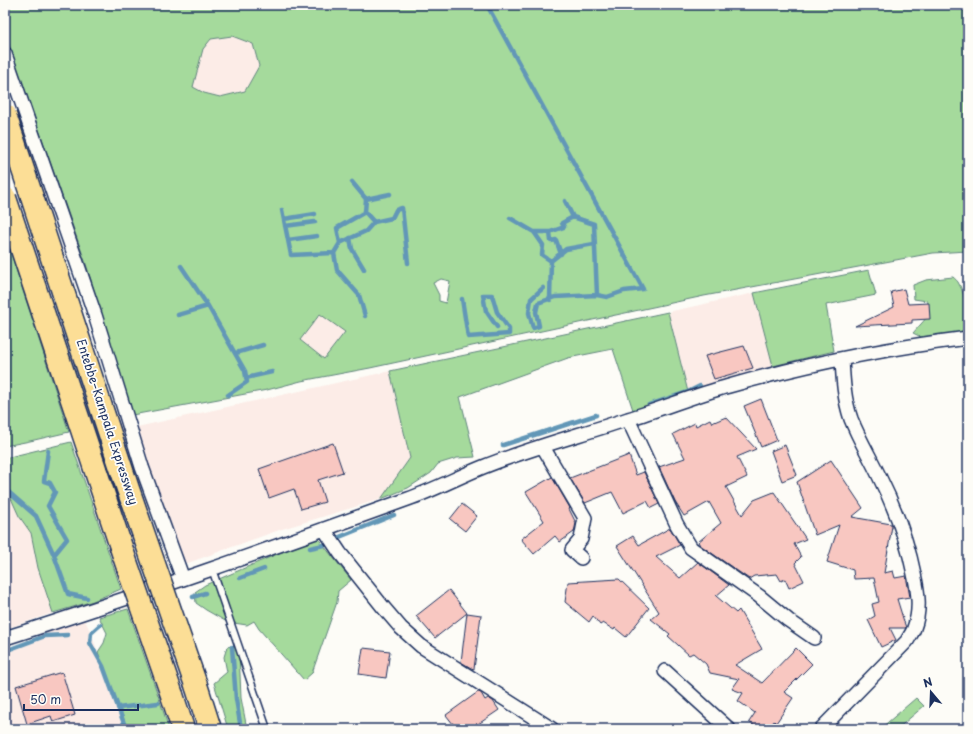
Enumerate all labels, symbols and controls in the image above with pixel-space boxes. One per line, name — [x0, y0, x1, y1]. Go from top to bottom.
street label: Entebbe–Kampala Expressway — [73, 336, 143, 507]
north arrow — [911, 672, 951, 712]
text: N — [921, 673, 935, 692]
scale bar — [24, 686, 138, 712]
text: 50 m — [30, 690, 61, 708]

